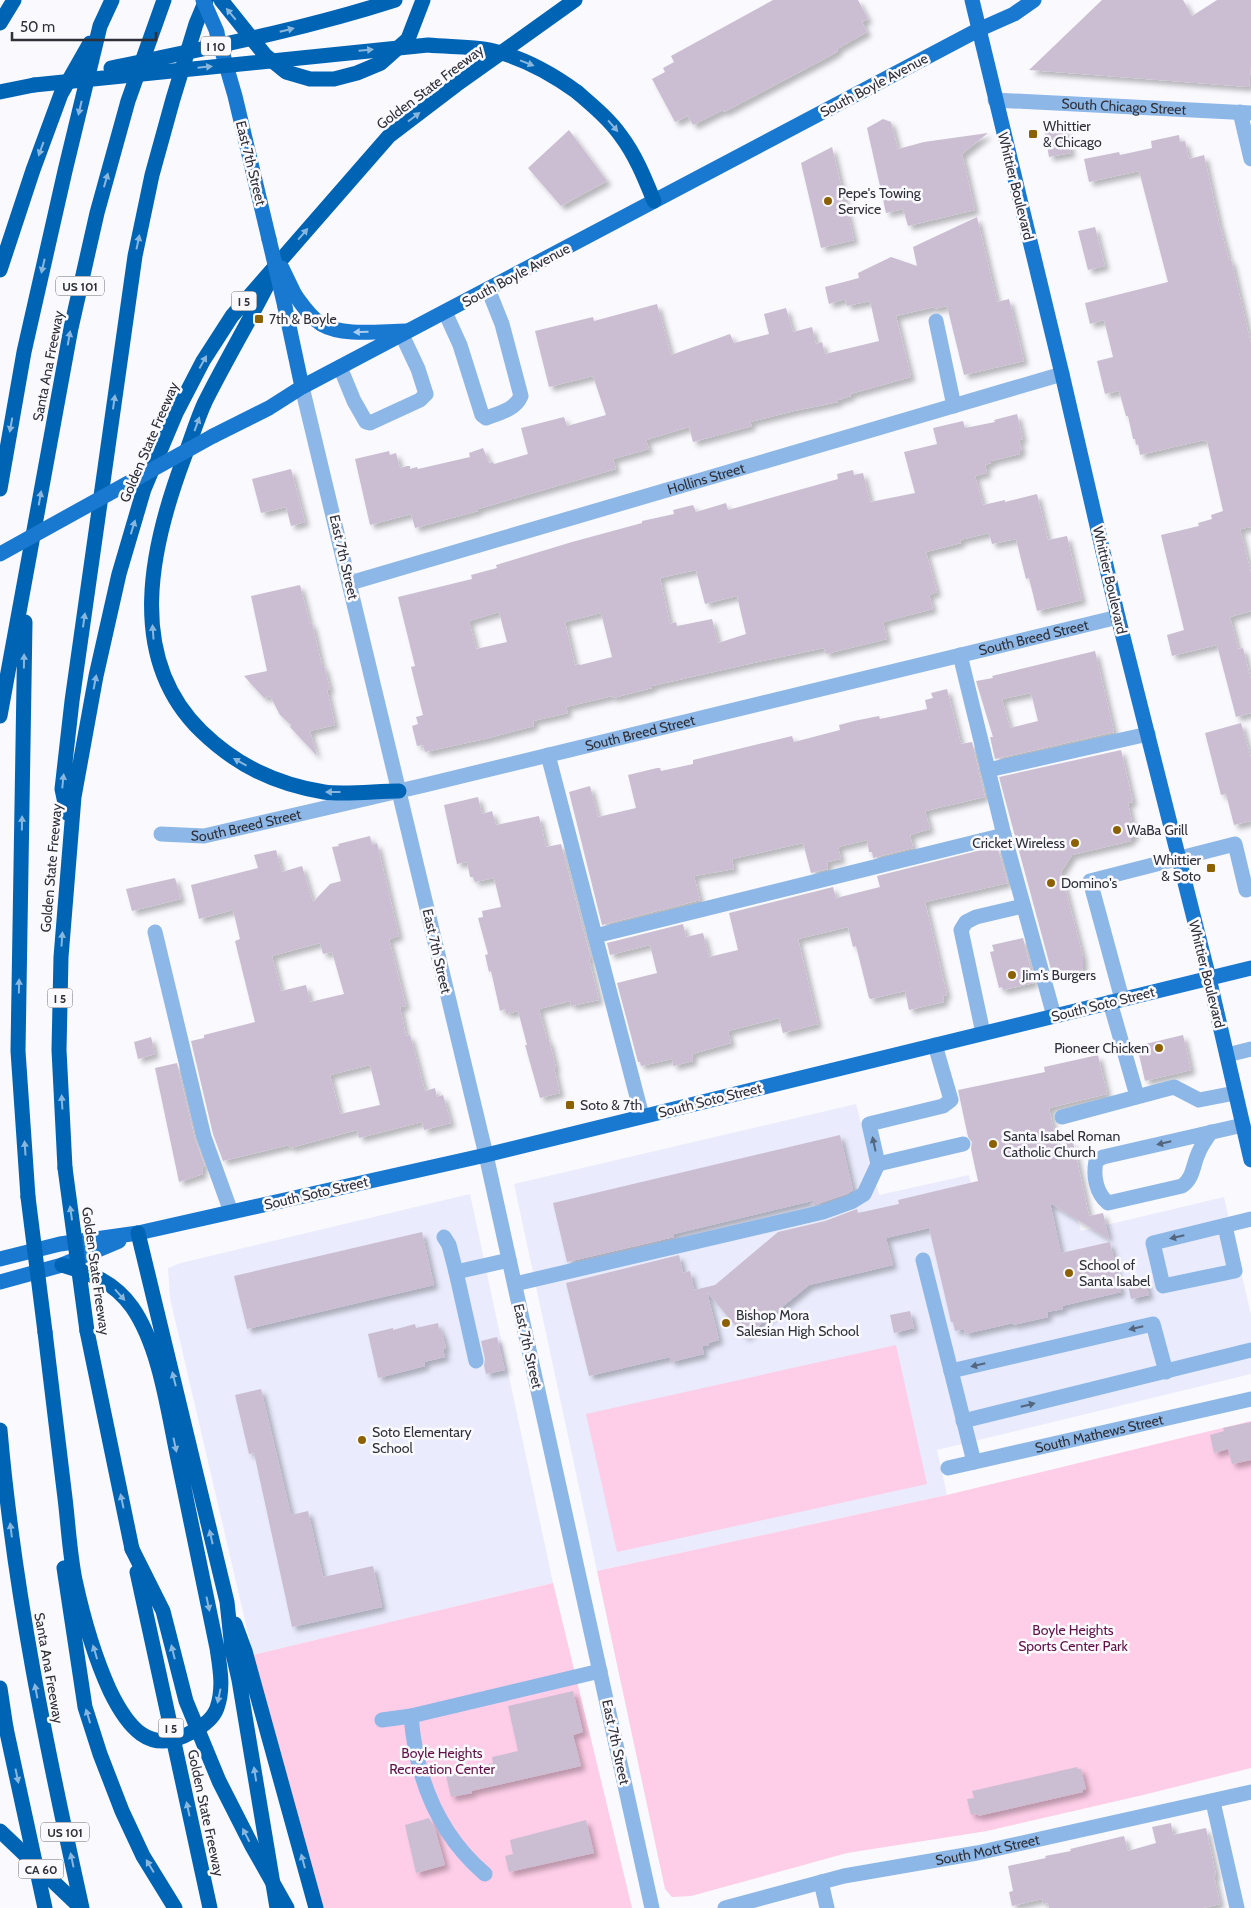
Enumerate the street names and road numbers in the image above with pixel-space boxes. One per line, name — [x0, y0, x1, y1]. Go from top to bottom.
road number: I 10 — [201, 36, 231, 56]
street label: Golden State Freeway — [373, 41, 487, 133]
street label: South Boyle Avenue — [817, 49, 931, 121]
street label: South Chicago Street — [1061, 94, 1187, 119]
street label: East 7th Street — [232, 119, 270, 207]
street label: Whittier Boulevard — [994, 130, 1038, 242]
street label: South Boyle Avenue — [459, 239, 573, 311]
road number: US 101 — [56, 276, 104, 296]
road number: I 5 — [232, 292, 256, 310]
street label: Santa Ana Freeway — [28, 309, 68, 423]
street label: Golden State Freeway — [115, 379, 183, 505]
street label: Hollins Street — [665, 459, 747, 498]
street label: East 7th Street — [325, 513, 363, 601]
street label: Whittier Boulevard — [1089, 524, 1131, 636]
street label: South Breed Street — [977, 615, 1091, 659]
street label: South Breed Street — [583, 711, 697, 755]
street label: Golden State Freeway — [36, 803, 66, 933]
street label: South Breed Street — [190, 805, 303, 845]
street label: East 7th Street — [418, 907, 456, 995]
street label: Whittier Boulevard — [1185, 918, 1229, 1030]
street label: South Soto Street — [1049, 982, 1157, 1026]
road number: I 5 — [48, 988, 72, 1008]
street label: South Soto Street — [656, 1078, 764, 1122]
street label: South Soto Street — [262, 1172, 370, 1214]
street label: Golden State Freeway — [78, 1206, 114, 1336]
street label: East 7th Street — [509, 1302, 547, 1390]
street label: South Mathews Street — [1033, 1410, 1165, 1457]
street label: Santa Ana Freeway — [30, 1611, 68, 1725]
street label: East 7th Street — [598, 1698, 634, 1787]
road number: I 5 — [158, 1719, 184, 1738]
street label: Golden State Freeway — [184, 1748, 228, 1878]
road number: US 101 — [41, 1822, 89, 1841]
street label: South Mott Street — [934, 1830, 1042, 1869]
road number: CA 60 — [18, 1860, 64, 1878]

